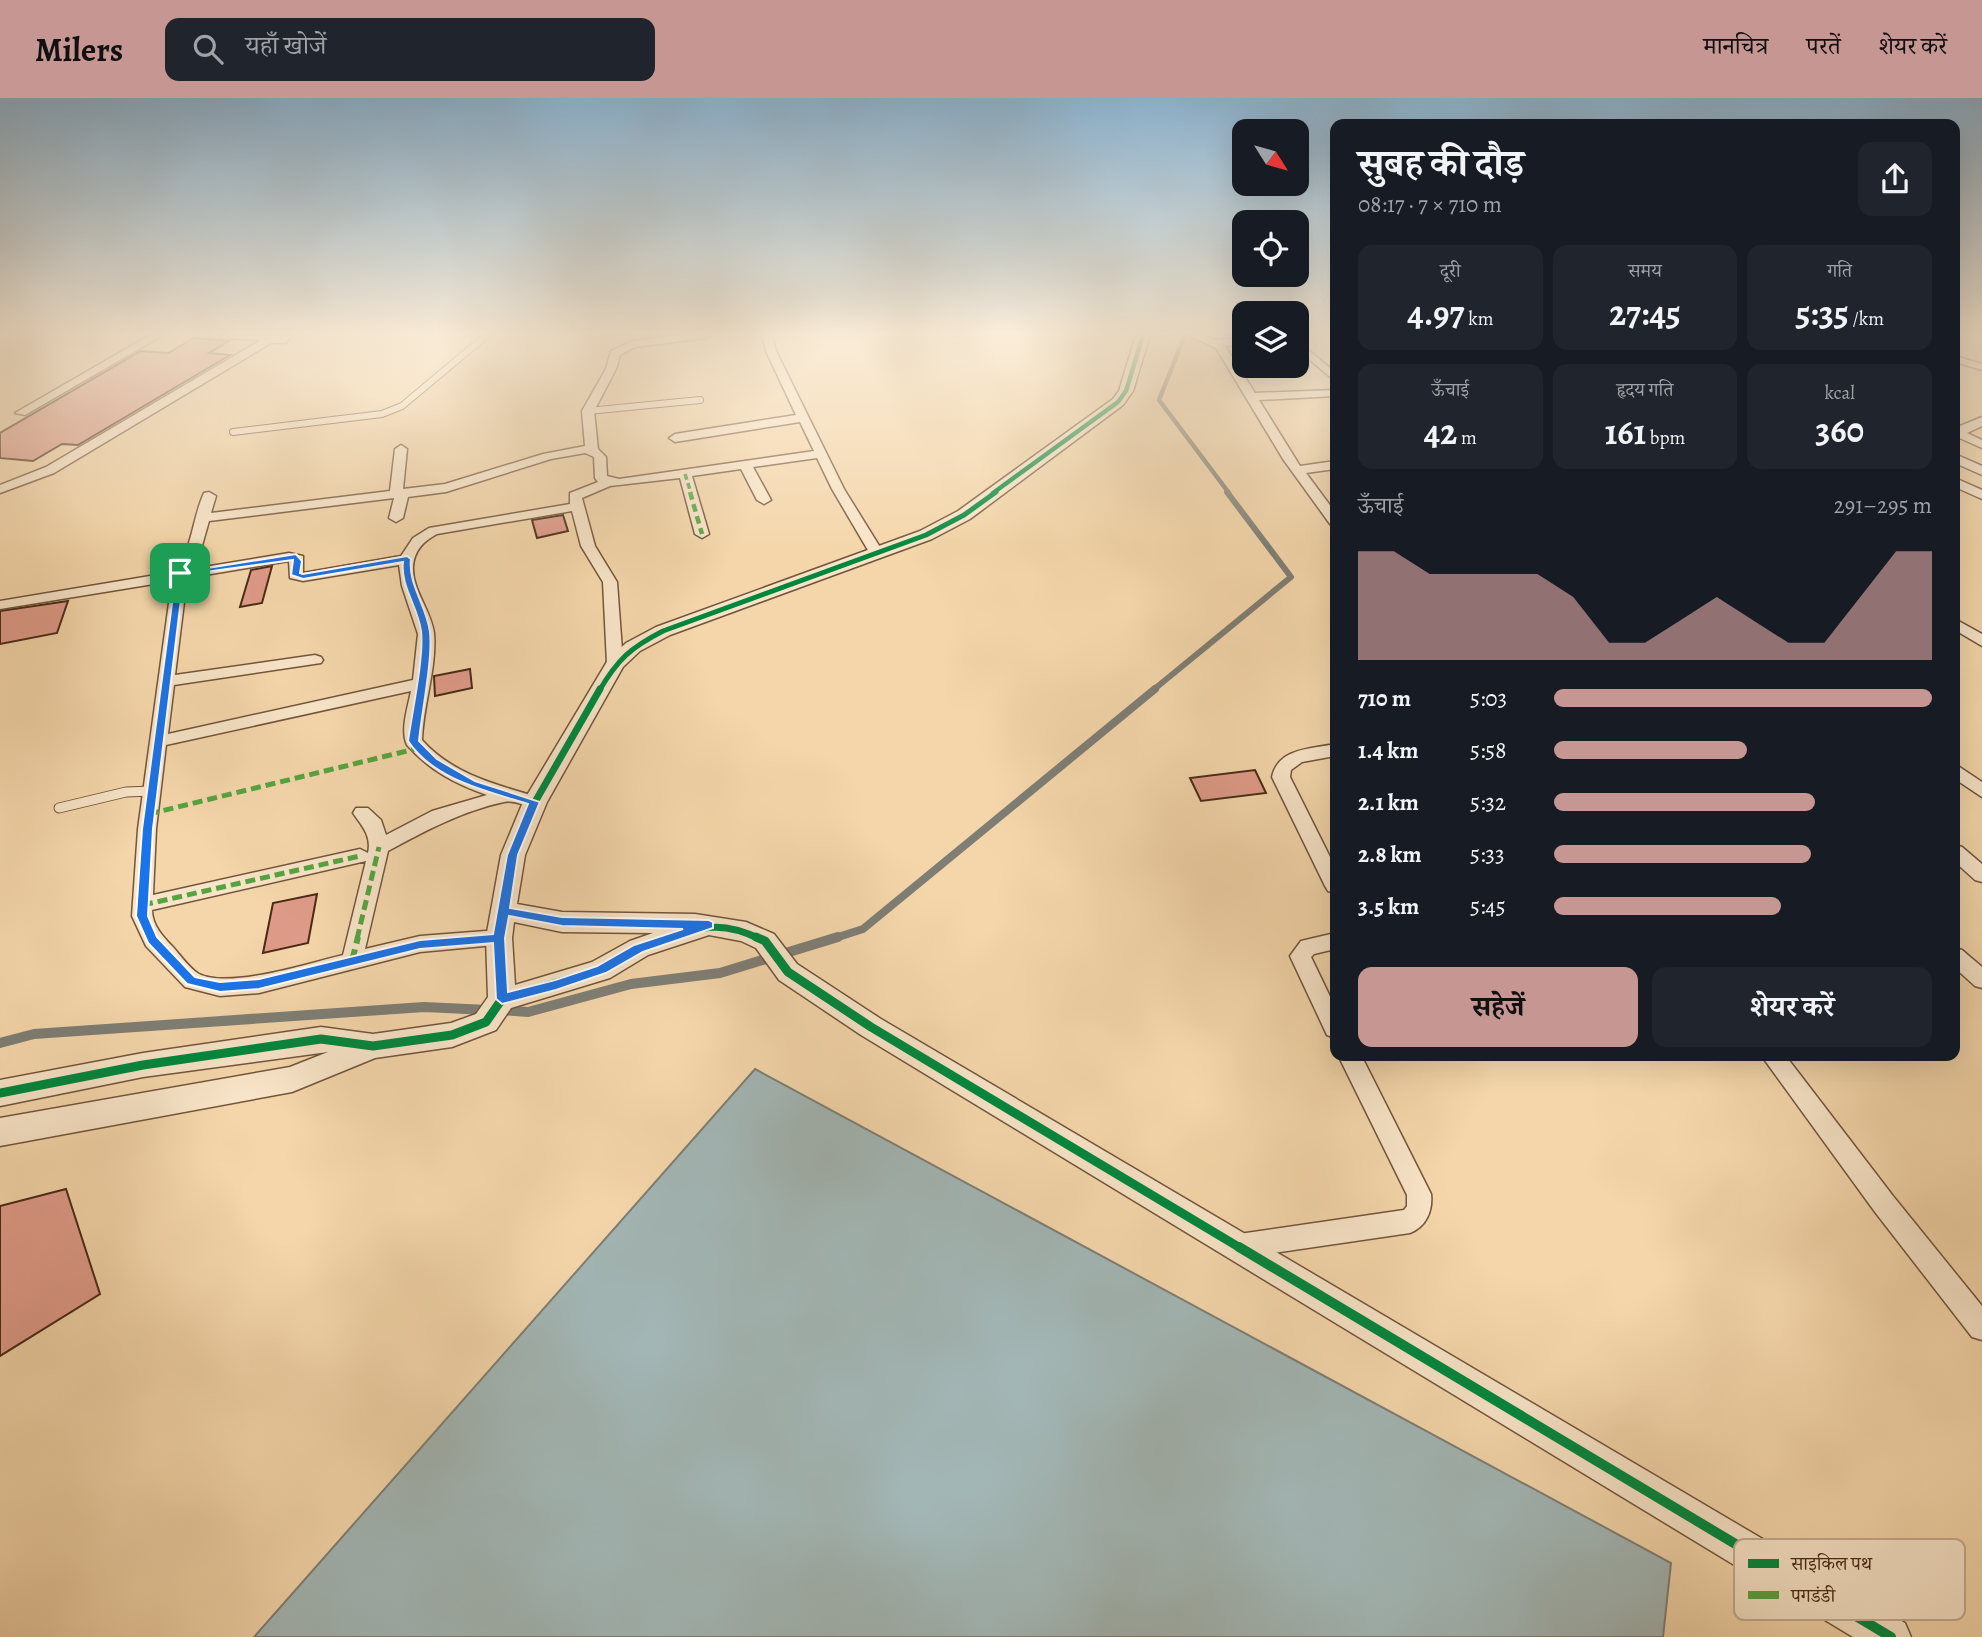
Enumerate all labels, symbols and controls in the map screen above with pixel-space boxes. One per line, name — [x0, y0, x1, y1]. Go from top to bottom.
search box — [165, 18, 655, 81]
text: Milers — [35, 27, 123, 72]
text: यहाँ खोजें — [245, 28, 326, 63]
icon: search — [189, 30, 227, 68]
text: मानचित्र — [1703, 30, 1768, 62]
text: परतें — [1806, 30, 1841, 62]
text: शेयर करें — [1879, 30, 1947, 62]
north arrow — [1232, 119, 1309, 196]
map controls — [1232, 119, 1309, 378]
text: सुबह की दौड़ — [1358, 137, 1524, 189]
button: share — [1858, 142, 1932, 216]
text: 08:17 · 7 × 710 m — [1358, 189, 1502, 220]
button: locate — [1232, 210, 1309, 287]
text: दूरी — [1440, 258, 1461, 284]
text: समय — [1628, 258, 1662, 284]
text: गति — [1827, 258, 1852, 284]
text: 4.97 — [1407, 289, 1464, 337]
text: 27:45 — [1609, 289, 1681, 337]
text: 5:35 — [1795, 289, 1849, 337]
button: layers — [1232, 301, 1309, 378]
text: km — [1464, 306, 1493, 332]
text: /km — [1849, 306, 1884, 332]
text: ऊँचाई — [1432, 377, 1469, 403]
text: हृदय गति — [1616, 377, 1674, 403]
text: kcal — [1824, 380, 1855, 406]
text: 360 — [1815, 406, 1864, 454]
text: 42 — [1424, 408, 1457, 456]
text: 161 — [1605, 408, 1646, 456]
text: m — [1457, 425, 1477, 451]
text: bpm — [1646, 425, 1685, 451]
text: ऊँचाई — [1358, 490, 1403, 521]
text: 291–295 m — [1834, 490, 1932, 521]
pin — [150, 543, 210, 603]
icon: arrive — [161, 554, 199, 592]
text: 710 m — [1358, 683, 1411, 714]
text: 5:03 — [1470, 683, 1507, 714]
text: 1.4 km — [1358, 735, 1419, 766]
text: 5:58 — [1470, 735, 1506, 766]
text: 2.1 km — [1358, 787, 1419, 818]
text: 5:32 — [1470, 787, 1506, 818]
text: 2.8 km — [1358, 839, 1422, 870]
text: 5:33 — [1470, 839, 1505, 870]
text: 3.5 km — [1358, 891, 1419, 922]
text: 5:45 — [1470, 891, 1506, 922]
button: सहेजें — [1358, 967, 1638, 1047]
button: शेयर करें — [1652, 967, 1932, 1047]
legend — [1734, 1539, 1965, 1620]
text: साइकिल पथ — [1790, 1551, 1873, 1577]
text: पगडंडी — [1790, 1583, 1836, 1609]

